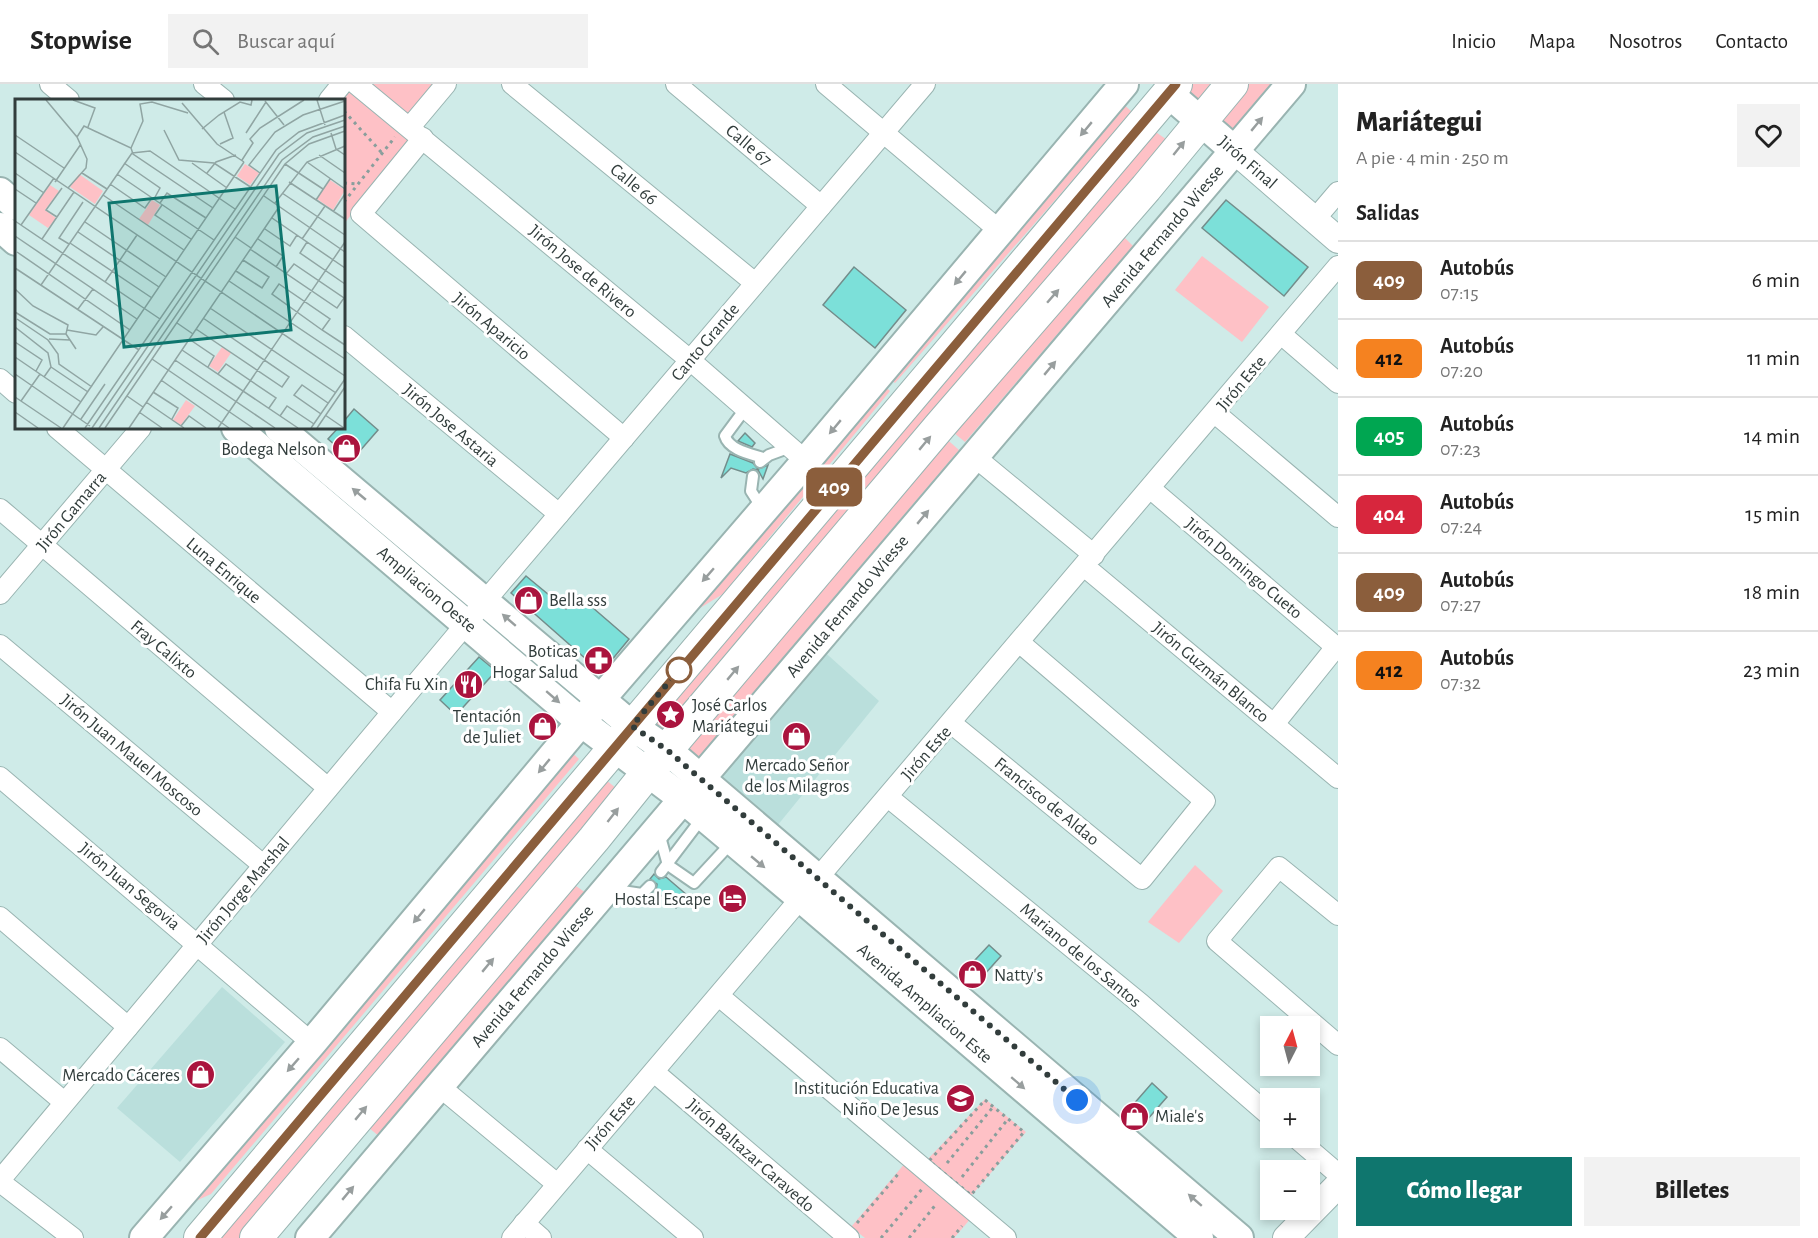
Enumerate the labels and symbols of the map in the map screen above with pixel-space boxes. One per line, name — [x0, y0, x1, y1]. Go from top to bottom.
inset map — [15, 99, 345, 429]
one-way arrow — [1251, 116, 1264, 132]
one-way arrow — [1080, 121, 1093, 136]
street label: Calle 67 — [722, 122, 775, 170]
street label: Jirón Final — [1215, 133, 1280, 193]
one-way arrow — [1173, 140, 1185, 155]
street label: Calle 66 — [606, 161, 660, 209]
street label: Avenida Fernando Wiesse — [1098, 162, 1227, 311]
street label: Jirón Jose de Rivero — [525, 222, 640, 322]
one-way arrow — [954, 270, 967, 286]
one-way arrow — [1046, 289, 1059, 304]
street label: Jirón Aparicio — [449, 290, 533, 364]
street label: Canto Grande — [668, 300, 743, 385]
street label: Jirón Este — [1214, 353, 1270, 415]
one-way arrow — [1043, 360, 1056, 376]
street label: Jirón Jose Astaria — [399, 381, 501, 471]
one-way arrow — [828, 419, 841, 435]
shop icon: Bodega Nelson — [331, 433, 363, 465]
one-way arrow — [918, 436, 931, 451]
place label: Bodega Nelson — [221, 441, 326, 459]
street label: Jirón Gamarra — [33, 468, 110, 555]
line badge: 409 — [800, 468, 868, 506]
one-way arrow — [351, 488, 367, 501]
one-way arrow — [916, 510, 929, 525]
street label: Jirón Domingo Cueto — [1181, 515, 1305, 623]
street label: Avenida Fernando Wiesse — [783, 532, 912, 681]
street label: Luna Enrique — [183, 534, 264, 607]
street label: Ampliacion Oeste — [373, 543, 479, 636]
one-way arrow — [702, 567, 715, 582]
shop icon: Bella sss — [512, 584, 544, 616]
place label: Bella sss — [549, 592, 607, 610]
one-way arrow — [502, 614, 517, 627]
street label: Fray Calixto — [127, 617, 200, 683]
street label: Jirón Guzmán Blanco — [1149, 619, 1272, 727]
place label: Boticas Hogar Salud — [492, 643, 578, 682]
pharmacy icon: Boticas Hogar Salud — [583, 645, 615, 677]
unlabelled marker — [666, 657, 692, 683]
one-way arrow — [726, 666, 738, 681]
restaurant icon: Chifa Fu Xin — [453, 668, 485, 700]
place label: Chifa Fu Xin — [365, 676, 448, 694]
one-way arrow — [545, 690, 560, 703]
street label: Jirón Juan Mauel Moscoso — [57, 691, 206, 820]
place label: José Carlos Mariátegui — [692, 697, 769, 736]
place icon: José Carlos Mariátegui — [655, 699, 687, 731]
place label: Tentación de Juliet — [453, 708, 521, 747]
shop icon: Tentación de Juliet — [526, 710, 558, 742]
shop icon: Mercado Señor de los Milagros — [781, 720, 813, 752]
street label: Jirón Este — [898, 723, 955, 784]
street label: Francisco de Aldao — [991, 754, 1102, 849]
place label: Mercado Señor de los Milagros — [745, 757, 849, 796]
one-way arrow — [537, 758, 550, 774]
one-way arrow — [607, 808, 619, 823]
street label: Jirón Jorge Marshal — [194, 834, 293, 947]
street label: Jirón Juan Segovia — [75, 840, 183, 934]
one-way arrow — [750, 855, 765, 868]
hotel icon: Hostal Escape — [716, 883, 748, 915]
place label: Hostal Escape — [614, 891, 711, 909]
street label: Mariano de los Santos — [1016, 900, 1144, 1011]
street label: Avenida Fernando Wiesse — [468, 902, 597, 1051]
one-way arrow — [412, 908, 425, 924]
street label: Avenida Ampliacion Este — [853, 940, 995, 1067]
one-way arrow — [481, 957, 494, 973]
shop icon: Natty's — [957, 959, 989, 991]
place label: Natty's — [994, 967, 1043, 985]
north arrow — [1260, 1016, 1320, 1076]
one-way arrow — [286, 1058, 300, 1073]
shop icon: Mercado Cáceres — [185, 1059, 217, 1091]
place label: Mercado Cáceres — [62, 1067, 180, 1085]
one-way arrow — [1010, 1077, 1026, 1090]
place label: Institución Educativa Niño De Jesus — [794, 1080, 939, 1119]
school or university icon: Institución Educativa Niño De Jesus — [944, 1082, 976, 1114]
your location — [1062, 1085, 1092, 1115]
street label: Jirón Este — [582, 1092, 639, 1153]
street label: Jirón Baltazar Caravedo — [683, 1096, 818, 1216]
shop icon: Miale's — [1118, 1100, 1150, 1132]
one-way arrow — [355, 1105, 368, 1121]
place label: Miale's — [1155, 1108, 1204, 1126]
one-way arrow — [341, 1186, 354, 1201]
one-way arrow — [1188, 1194, 1203, 1207]
one-way arrow — [160, 1205, 173, 1220]

